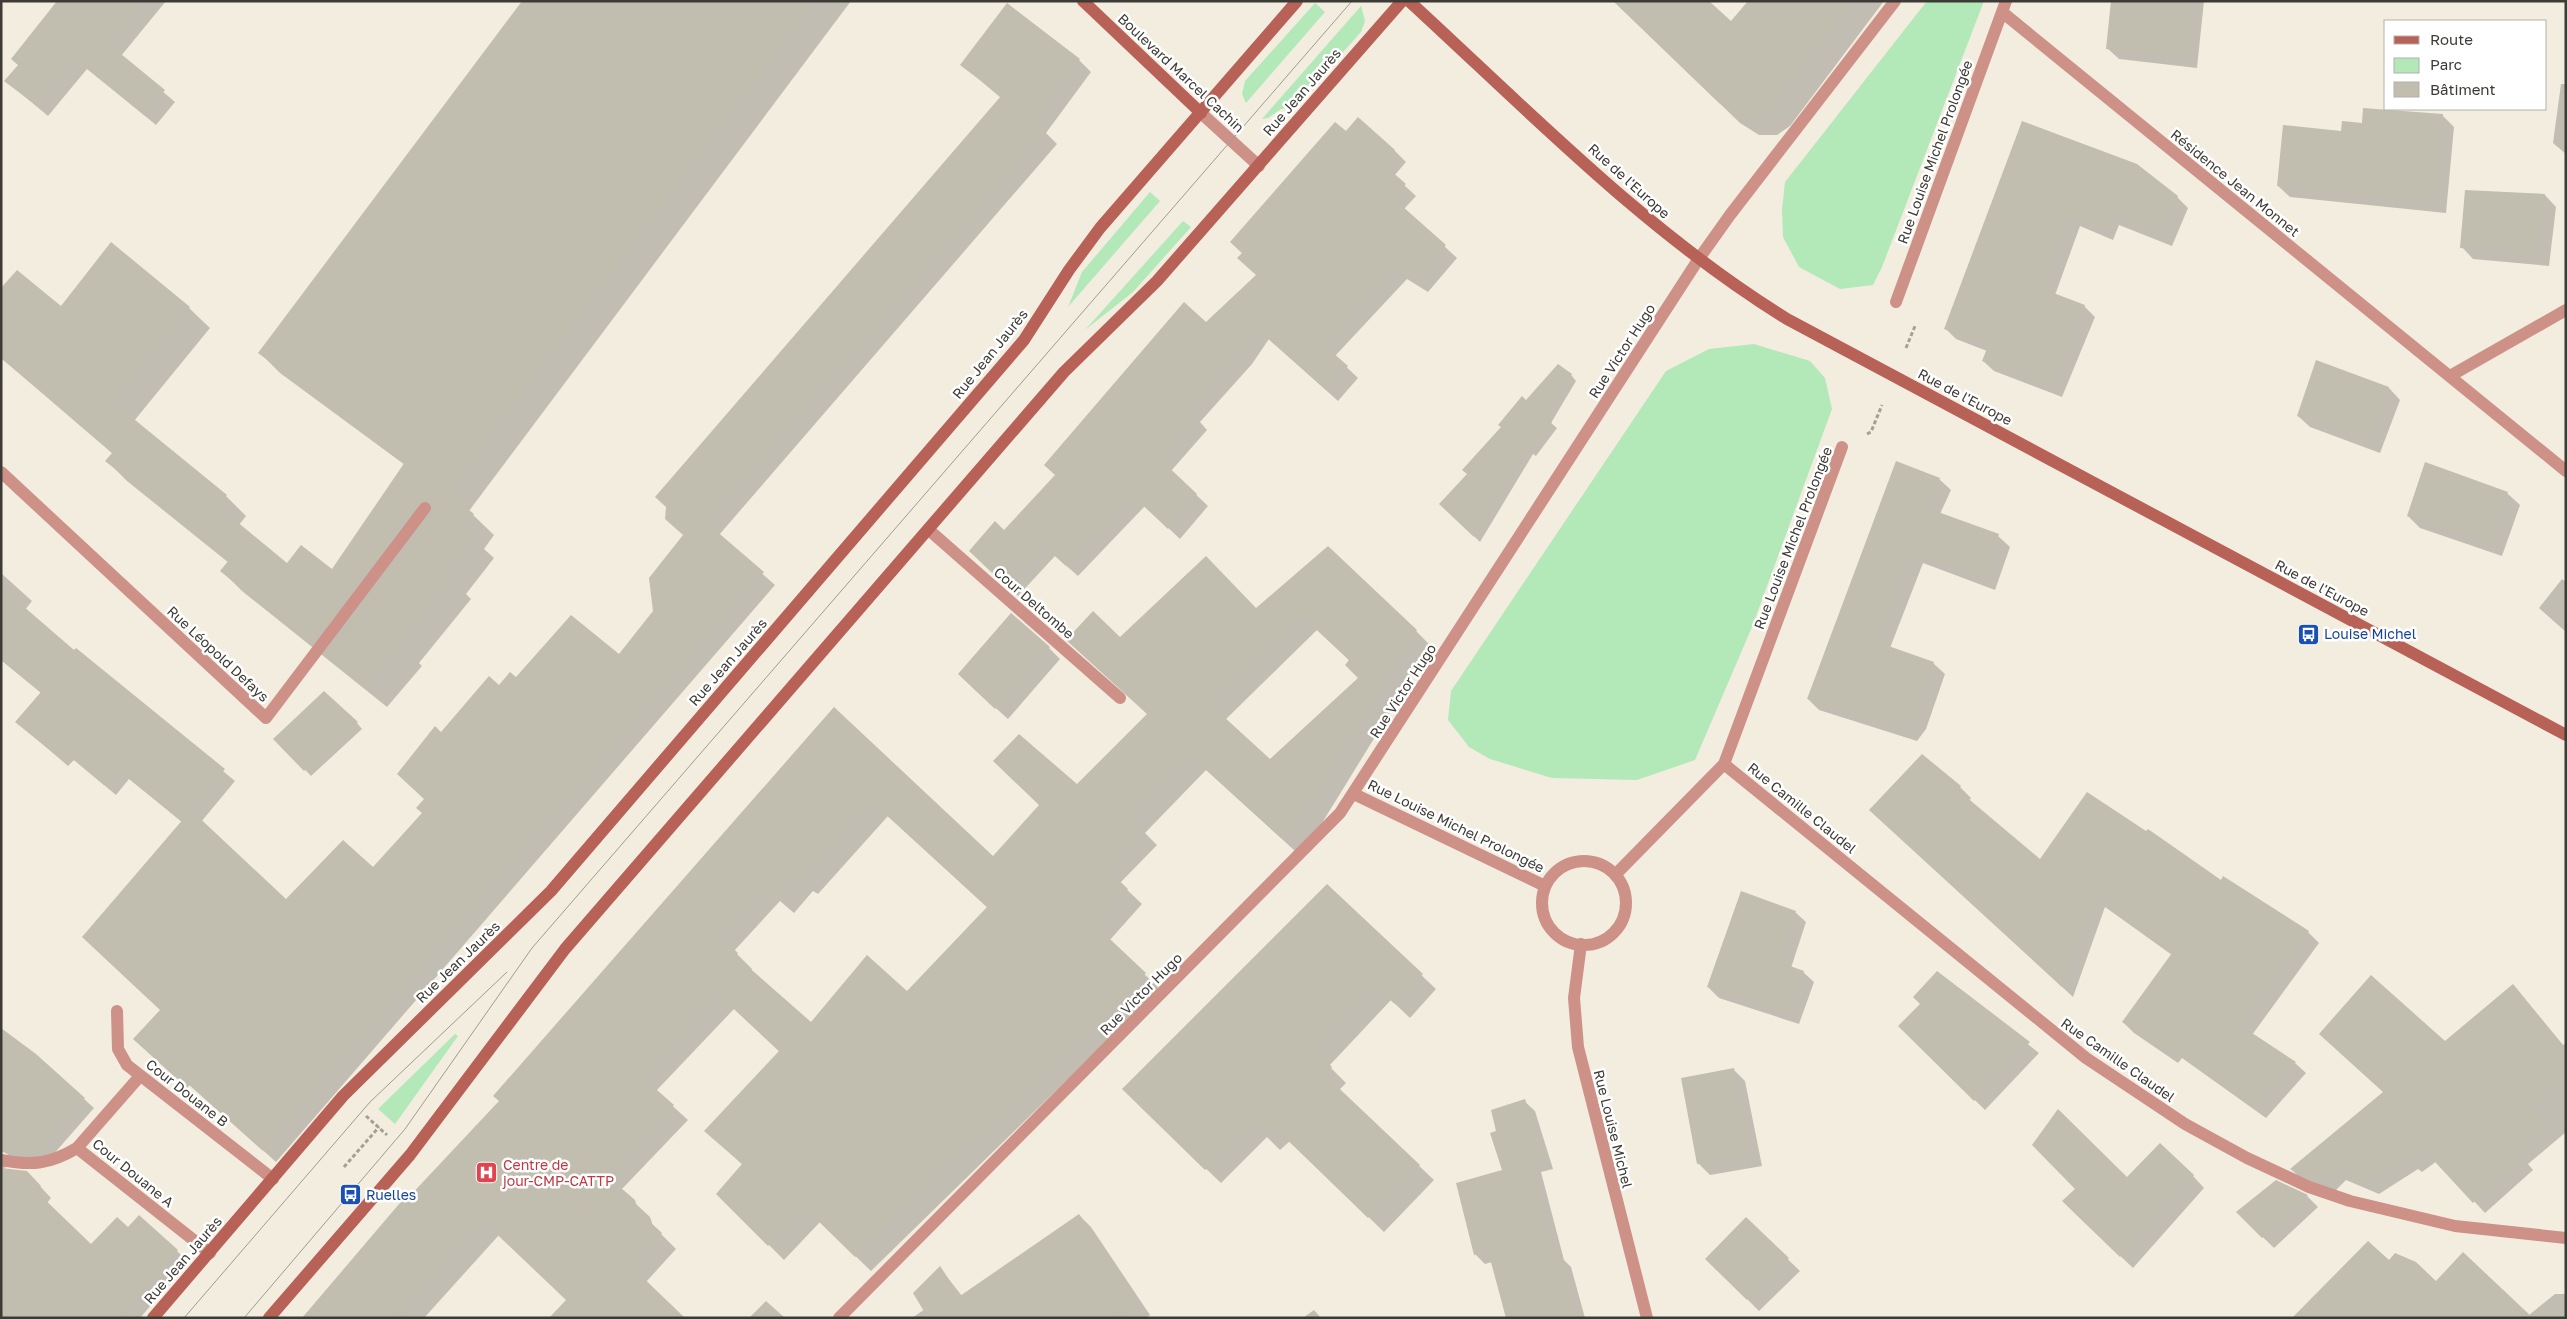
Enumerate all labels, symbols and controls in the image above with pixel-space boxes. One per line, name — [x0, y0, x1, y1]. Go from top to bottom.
street label: Boulevard Marcel Cachin — [1115, 10, 1248, 136]
legend — [2384, 20, 2547, 110]
text: Route — [2430, 30, 2473, 48]
street label: Rue Jean Jaurès — [1259, 44, 1344, 139]
text: Parc — [2430, 55, 2462, 73]
street label: Rue Louise Michel Prolongée — [1893, 58, 1976, 246]
text: Bâtiment — [2430, 80, 2495, 98]
street label: Résidence Jean Monnet — [2168, 125, 2303, 240]
street label: Rue de l'Europe — [1585, 140, 1674, 222]
street label: Rue Victor Hugo — [1585, 300, 1658, 401]
street label: Rue Jean Jaurès — [948, 305, 1031, 402]
street label: Rue de l'Europe — [1915, 365, 2015, 428]
street label: Rue Louise Michel Prolongée — [1750, 444, 1835, 631]
street label: Rue de l'Europe — [2272, 556, 2372, 619]
street label: Cour Deltombe — [991, 563, 1078, 642]
street label: Rue Léopold Defays — [164, 602, 273, 705]
street label: Rue Jean Jaurès — [685, 614, 770, 709]
bus stop icon: Louise Michel — [2296, 622, 2320, 646]
place label: Louise Michel — [2324, 625, 2416, 642]
street label: Rue Victor Hugo — [1366, 640, 1439, 741]
street label: Rue Camille Claudel — [1745, 759, 1860, 857]
street label: Rue Louise Michel Prolongée — [1365, 775, 1547, 876]
street label: Rue Jean Jaurès — [412, 917, 503, 1006]
street label: Rue Victor Hugo — [1096, 949, 1185, 1038]
street label: Rue Camille Claudel — [2058, 1014, 2178, 1105]
street label: Cour Douane B — [143, 1055, 232, 1130]
street label: Rue Louise Michel — [1591, 1068, 1636, 1190]
street label: Cour Douane A — [89, 1135, 178, 1211]
place label: Centre de jour-CMP-CATTP — [502, 1156, 614, 1189]
hospital icon: Centre de jour-CMP-CATTP — [475, 1161, 499, 1185]
bus stop icon: Ruelles — [338, 1183, 362, 1207]
place label: Ruelles — [366, 1186, 416, 1203]
street label: Rue Jean Jaurès — [140, 1212, 225, 1307]

